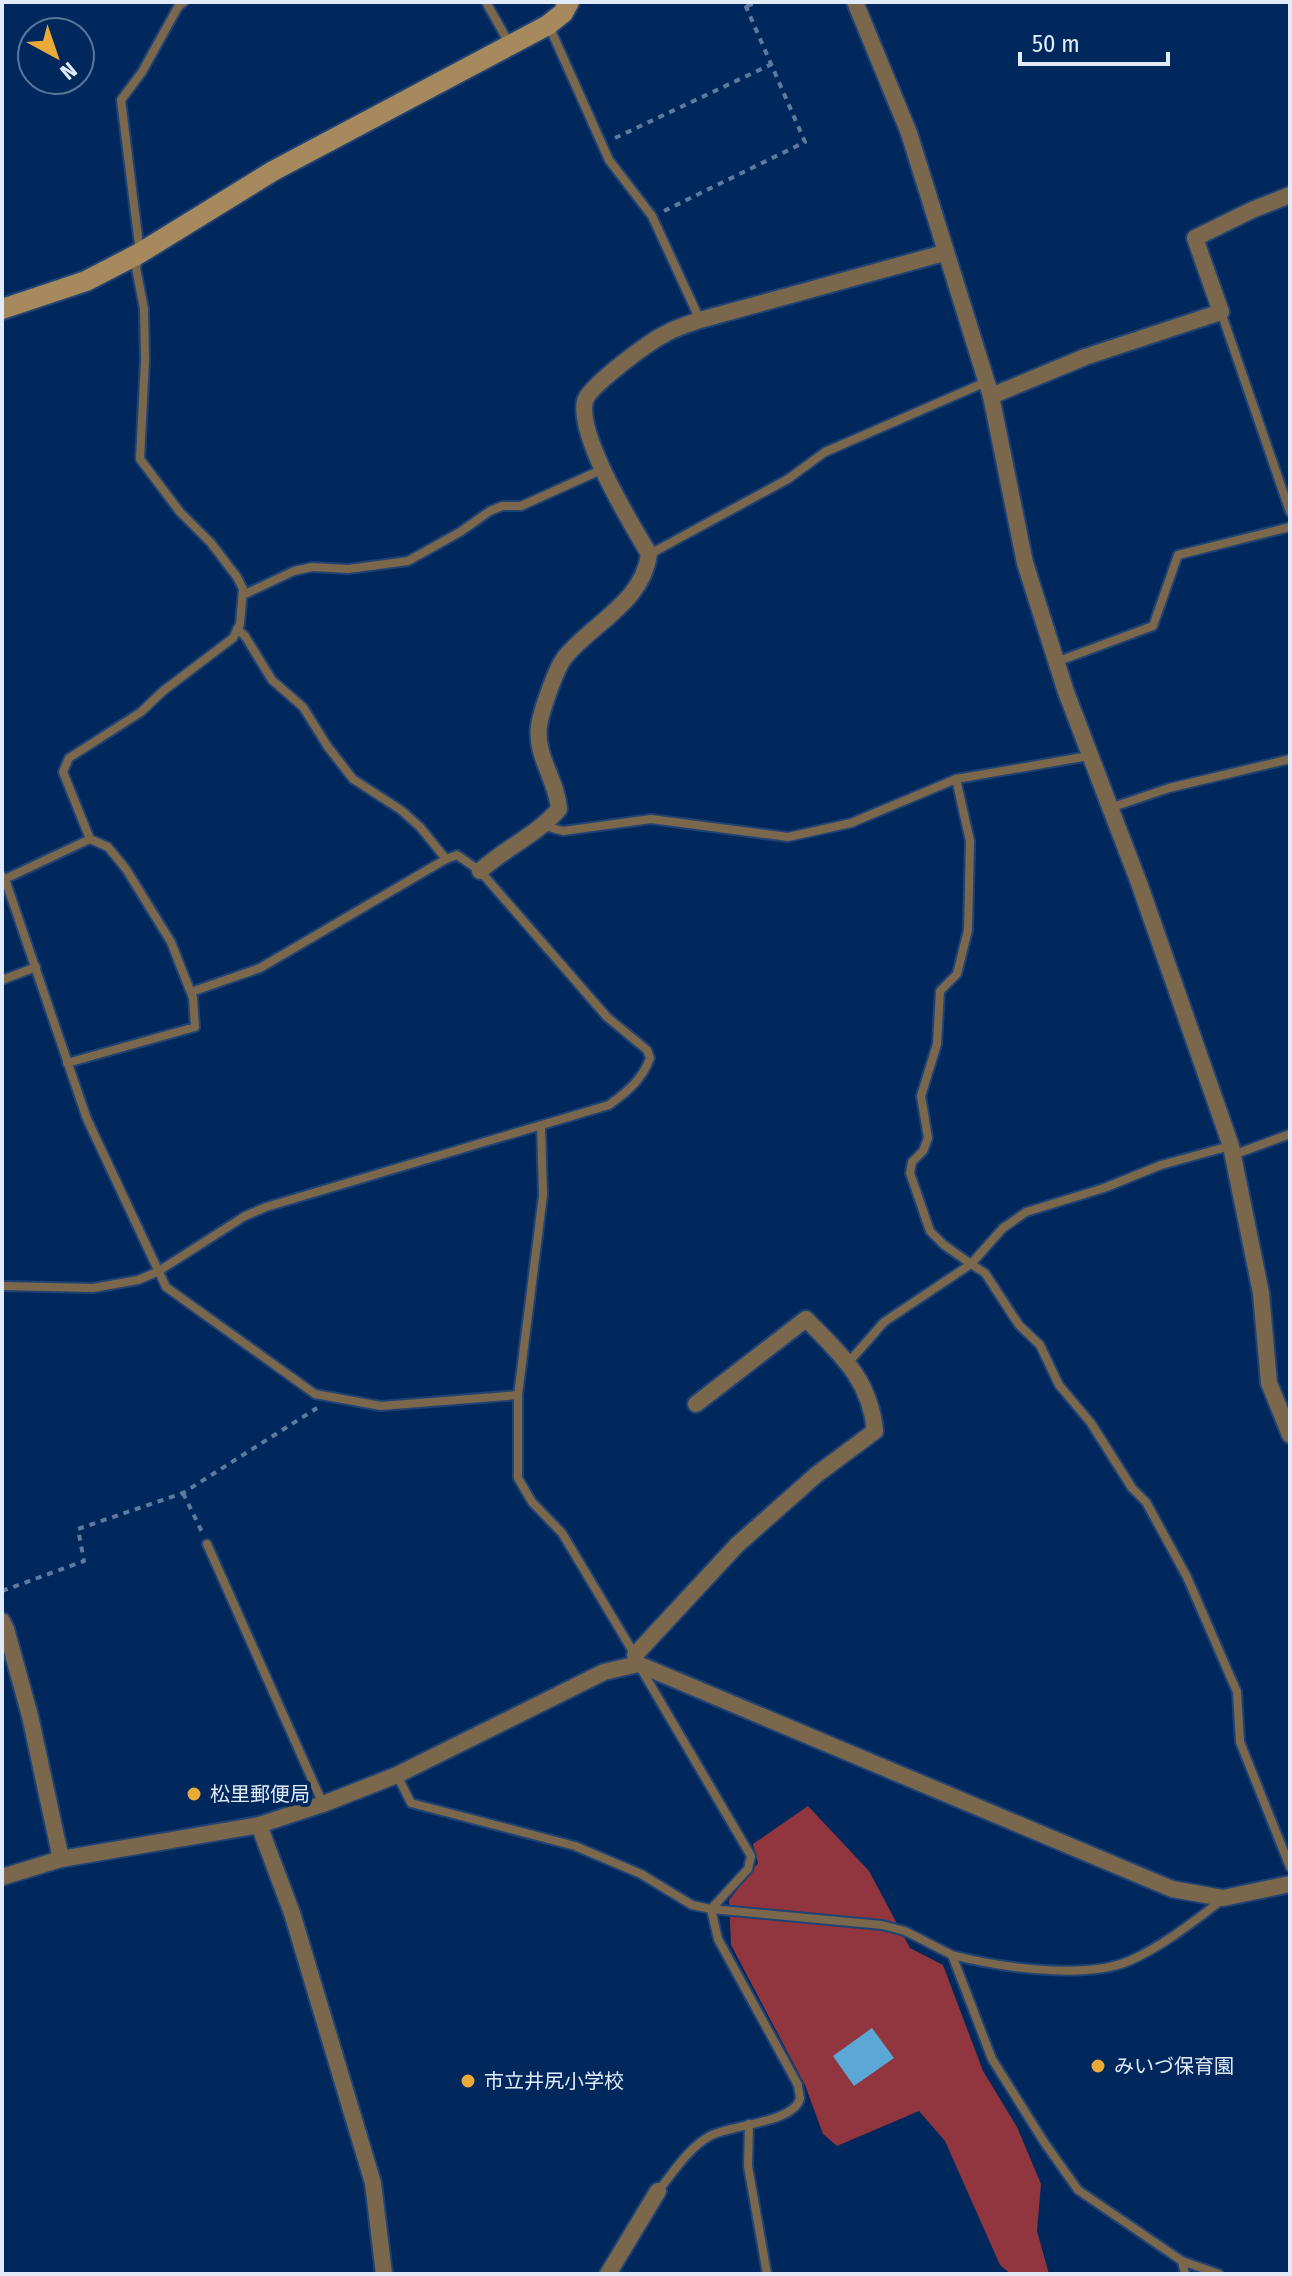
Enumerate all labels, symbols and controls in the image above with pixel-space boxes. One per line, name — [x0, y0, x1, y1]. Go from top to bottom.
north arrow — [16, 16, 96, 96]
scale bar — [1020, 16, 1168, 66]
text: 50 m — [1032, 30, 1080, 58]
text: N — [55, 56, 82, 86]
place label: 松里郵便局 — [210, 1782, 310, 1806]
marker: 松里郵便局 — [185, 1785, 203, 1803]
place label: みいづ保育園 — [1114, 2054, 1234, 2078]
marker: みいづ保育園 — [1089, 2057, 1107, 2075]
place label: 市立井尻小学校 — [484, 2069, 624, 2093]
marker: 市立井尻小学校 — [459, 2072, 477, 2090]

